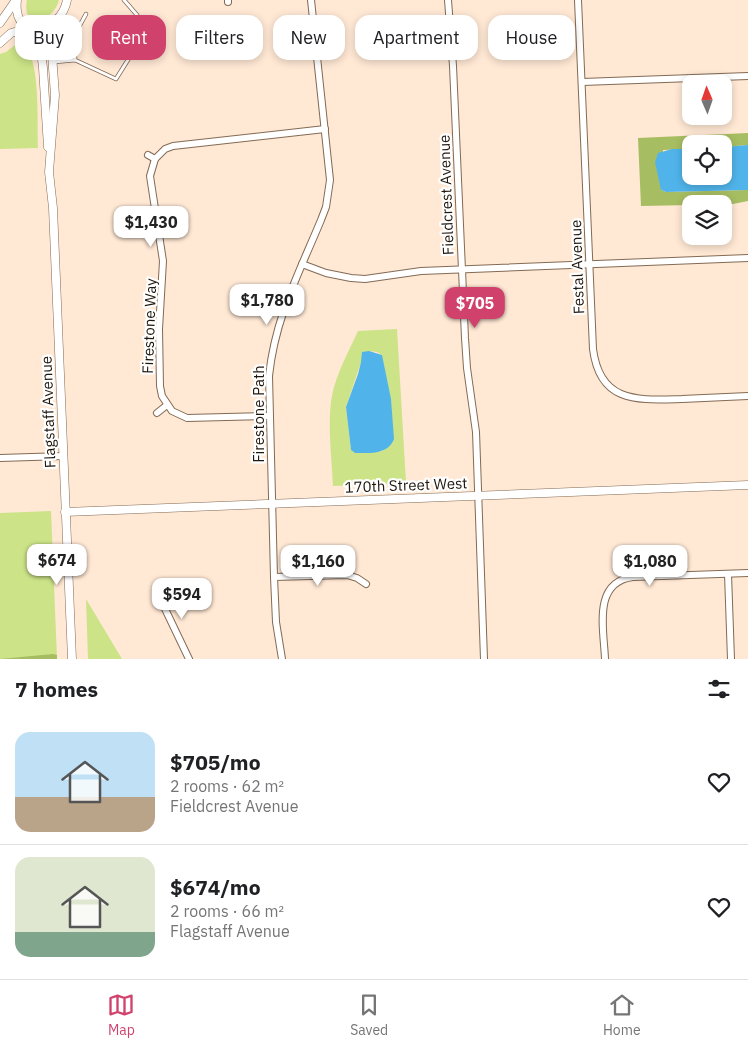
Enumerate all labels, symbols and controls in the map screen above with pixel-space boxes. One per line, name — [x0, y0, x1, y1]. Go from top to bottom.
chip: Buy — [15, 15, 82, 60]
chip: Rent — [92, 15, 166, 60]
chip: Filters — [176, 15, 263, 60]
chip: New — [273, 15, 345, 60]
chip: Apartment — [355, 15, 478, 60]
chip: House — [488, 15, 575, 60]
north arrow — [682, 75, 732, 125]
map controls — [682, 75, 732, 245]
street label: Fieldcrest Avenue — [434, 134, 458, 256]
button: locate — [682, 135, 732, 185]
button: layers — [682, 195, 732, 245]
pin: $1,430 — [110, 206, 192, 248]
text: $1,430 — [125, 212, 177, 232]
street label: Festal Avenue — [566, 219, 588, 315]
street label: Firestone Way — [138, 277, 160, 374]
pin: $1,780 — [226, 284, 308, 326]
pin: $705 — [445, 286, 505, 329]
text: $1,780 — [241, 290, 293, 310]
text: $705 — [456, 293, 494, 313]
street label: Flagstaff Avenue — [37, 356, 59, 468]
street label: Firestone Path — [249, 365, 268, 463]
street label: 170th Street West — [344, 473, 468, 497]
pin: $674 — [27, 544, 87, 586]
pin: $1,160 — [277, 544, 359, 587]
pin: $1,080 — [609, 544, 691, 587]
text: $674 — [38, 550, 76, 570]
text: $1,160 — [292, 551, 344, 571]
text: $1,080 — [624, 551, 676, 571]
pin: $594 — [152, 578, 212, 620]
text: $594 — [163, 584, 201, 604]
text: 7 homes — [15, 675, 98, 703]
icon: filters — [705, 675, 733, 703]
text: $705/mo — [170, 748, 261, 776]
icon: home — [55, 752, 115, 812]
icon: heart — [705, 768, 733, 796]
text: 2 rooms · 62 m² — [170, 776, 284, 796]
text: Fieldcrest Avenue — [170, 796, 298, 816]
text: $674/mo — [170, 873, 261, 901]
icon: home — [55, 877, 115, 937]
icon: heart — [705, 893, 733, 921]
text: 2 rooms · 66 m² — [170, 901, 284, 921]
text: Flagstaff Avenue — [170, 921, 290, 941]
tab: Map — [107, 991, 135, 1039]
tab: Saved — [350, 991, 388, 1039]
tab: Home — [603, 991, 641, 1039]

